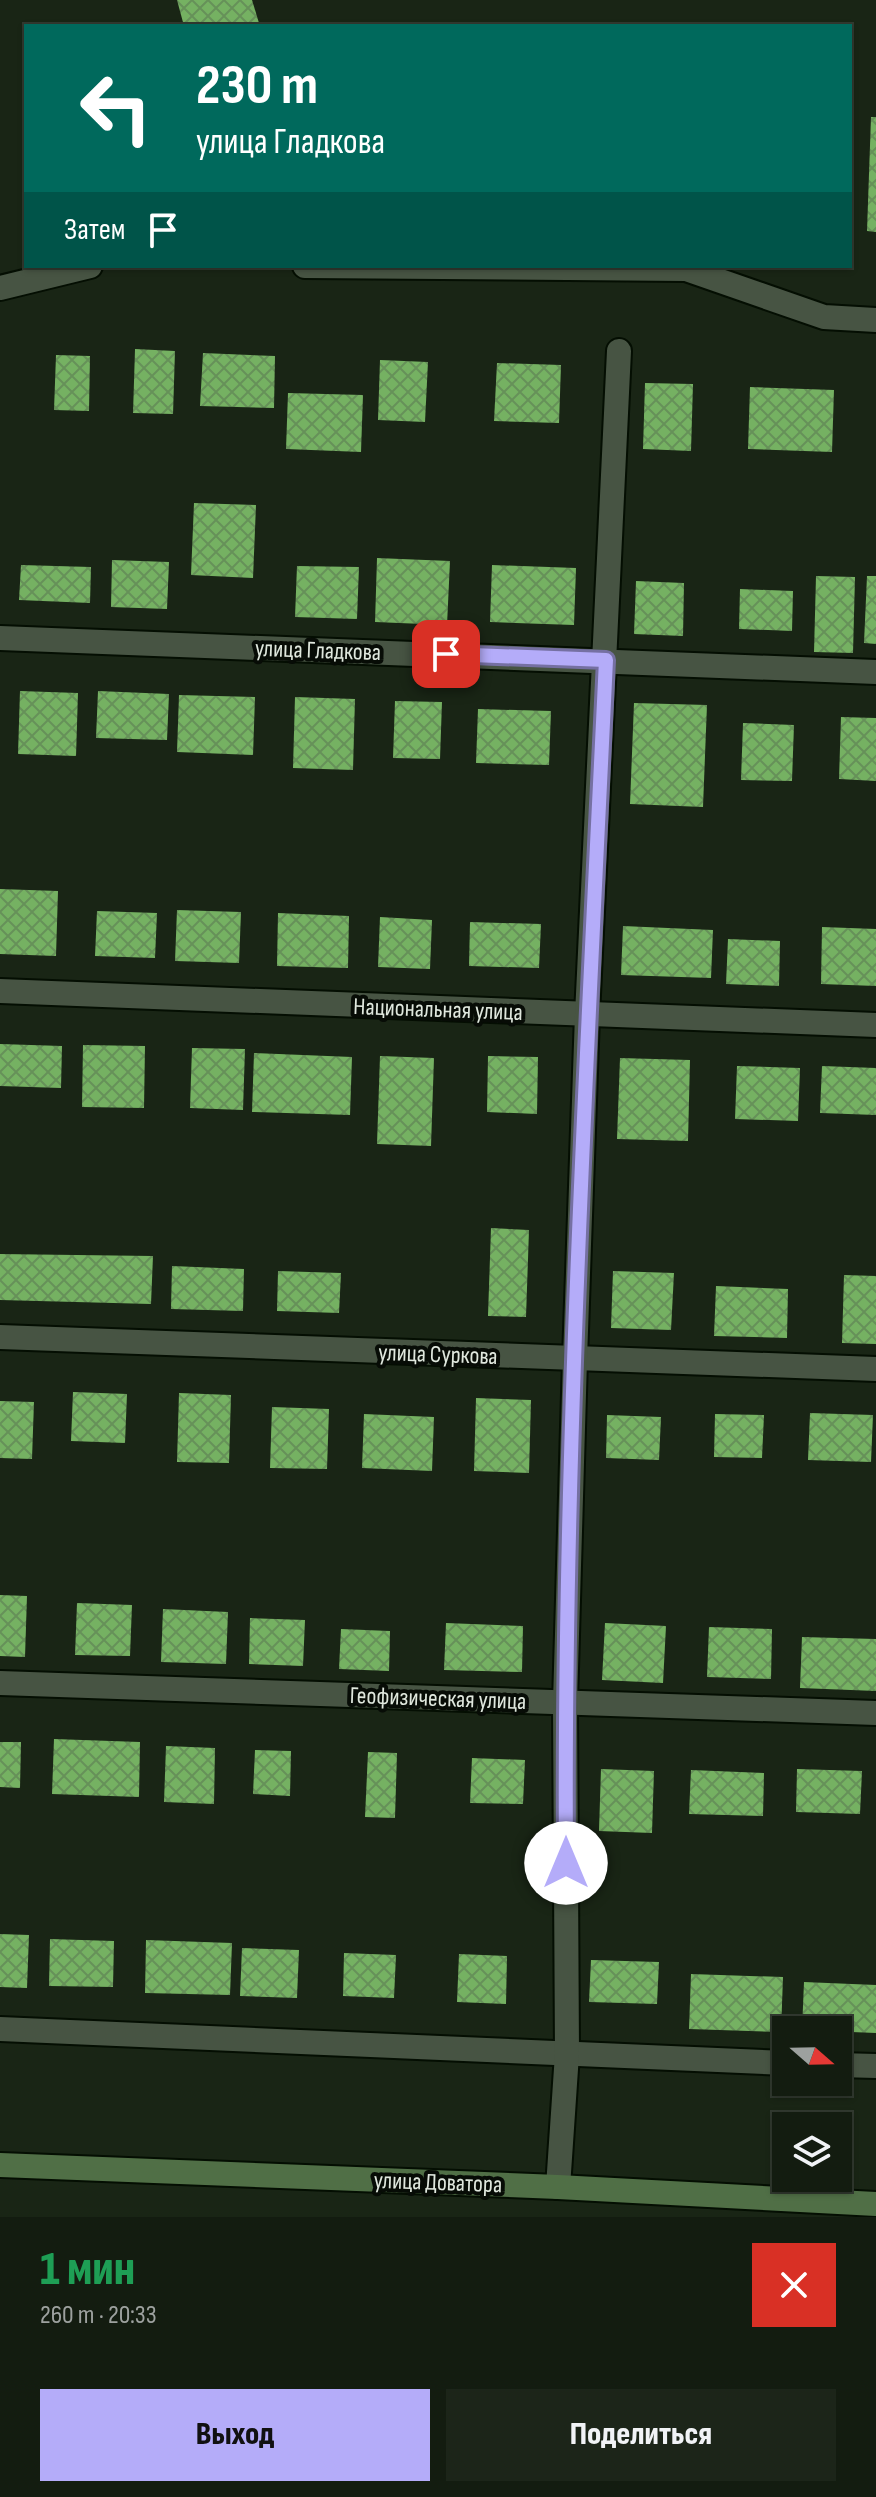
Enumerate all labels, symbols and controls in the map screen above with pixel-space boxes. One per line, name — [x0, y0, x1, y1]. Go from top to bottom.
text: 230 m — [196, 53, 318, 120]
icon: left — [64, 56, 168, 160]
text: улица Гладкова — [196, 121, 385, 164]
icon: arrive — [141, 208, 185, 252]
text: Затем — [64, 212, 125, 248]
pin — [412, 620, 480, 688]
icon: arrive — [424, 632, 468, 676]
street label: улица Гладкова — [254, 634, 381, 667]
street label: Национальная улица — [353, 992, 523, 1027]
street label: улица Суркова — [378, 1338, 498, 1371]
street label: Геофизическая улица — [349, 1681, 527, 1716]
position arrow — [524, 1821, 608, 1905]
north arrow — [772, 2016, 852, 2096]
map controls — [772, 2016, 852, 2192]
button: layers — [772, 2112, 852, 2192]
street label: улица Доватора — [373, 2166, 503, 2199]
text: 1 мин — [40, 2241, 135, 2298]
button: close — [752, 2243, 836, 2327]
text: 260 m · 20:33 — [40, 2300, 157, 2331]
button: Выход — [40, 2389, 430, 2481]
button: Поделиться — [446, 2389, 836, 2481]

